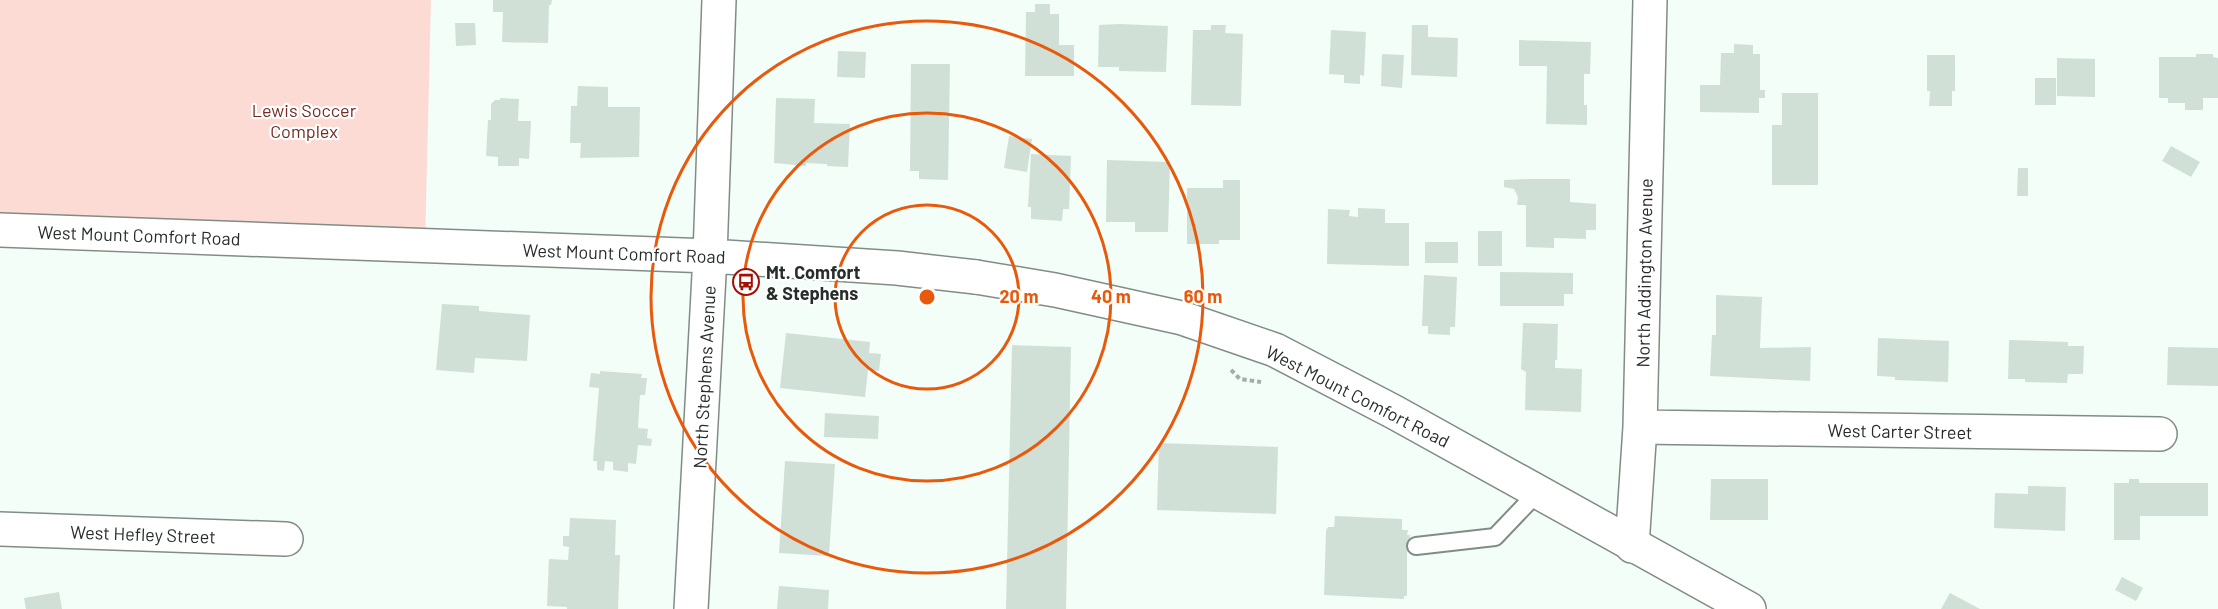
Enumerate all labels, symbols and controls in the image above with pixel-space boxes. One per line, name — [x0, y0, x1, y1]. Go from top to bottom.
park label: Lewis Soccer Complex — [252, 99, 357, 142]
street label: North Addington Avenue — [1631, 178, 1657, 368]
street label: West Mount Comfort Road — [37, 220, 241, 250]
street label: West Mount Comfort Road — [522, 238, 726, 268]
place label: Mt. Comfort & Stephens — [766, 261, 861, 304]
bus stop icon: Mt. Comfort & Stephens — [731, 267, 761, 297]
street label: North Stephens Avenue — [688, 285, 720, 469]
text: 20 m — [1000, 285, 1038, 307]
text: 40 m — [1091, 285, 1131, 307]
text: 60 m — [1184, 285, 1222, 307]
centre of rings — [917, 287, 937, 307]
street label: West Mount Comfort Road — [1263, 340, 1453, 452]
street label: West Carter Street — [1827, 419, 1973, 443]
street label: West Hefley Street — [70, 520, 216, 548]

